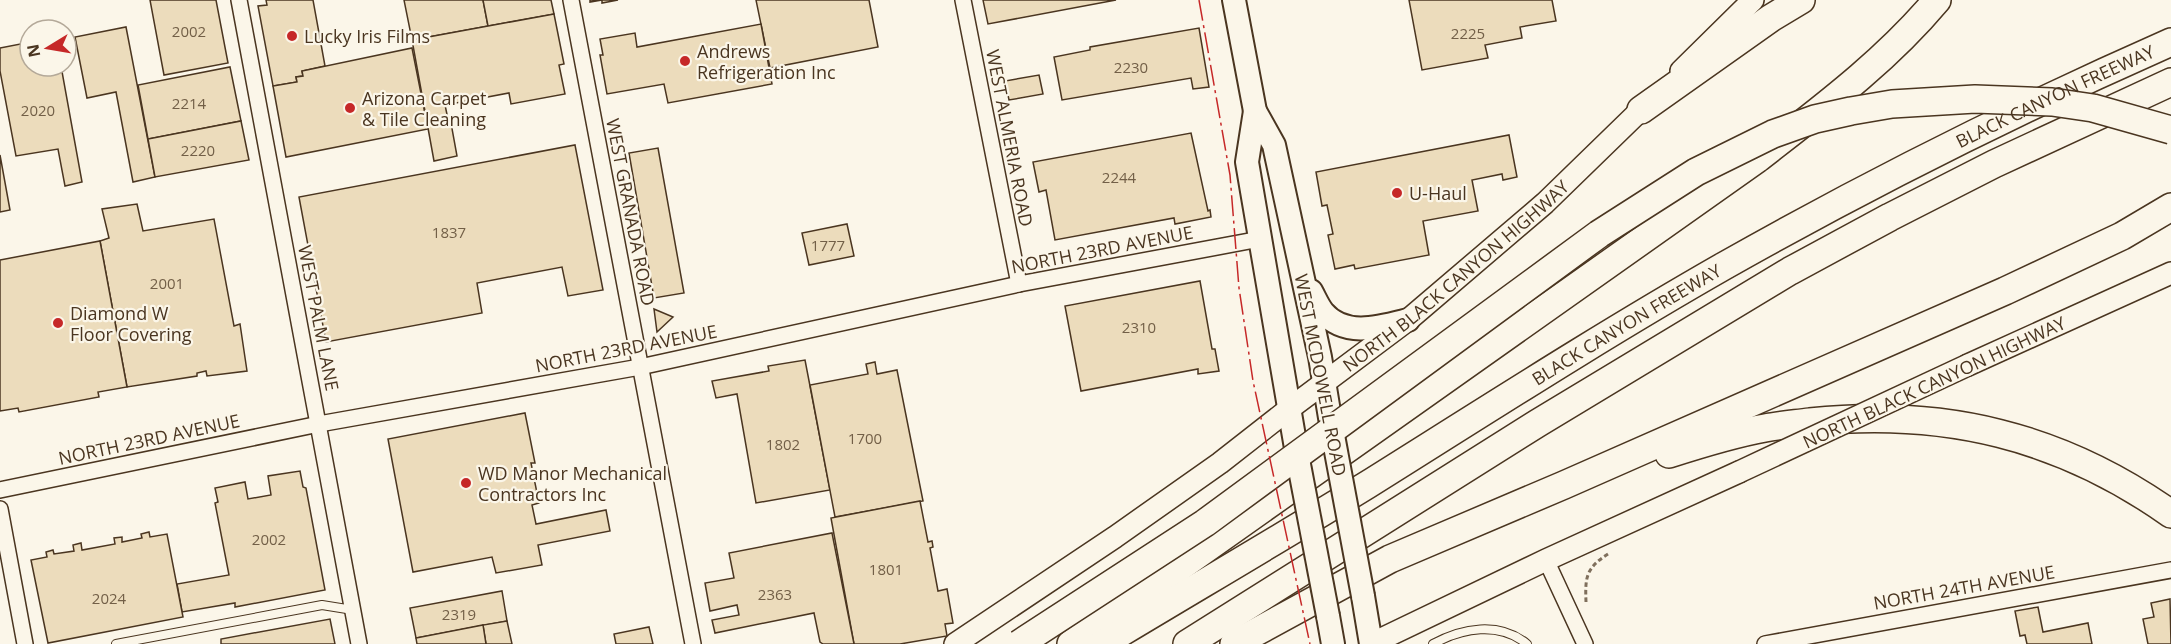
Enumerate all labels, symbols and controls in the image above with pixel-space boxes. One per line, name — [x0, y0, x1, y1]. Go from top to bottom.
north arrow — [18, 18, 78, 78]
house number: 2002 — [172, 21, 206, 41]
house number: 2225 — [1451, 23, 1485, 43]
place label: Lucky Iris Films — [304, 24, 430, 48]
marker: Lucky Iris Films — [285, 29, 299, 43]
place label: Andrews Refrigeration Inc — [697, 39, 836, 84]
street label: BLACK CANYON FREEWAY — [1952, 39, 2159, 153]
text: N — [21, 42, 45, 59]
street label: WEST ALMERIA ROAD — [981, 47, 1039, 229]
marker: Andrews Refrigeration Inc — [678, 54, 692, 68]
house number: 2230 — [1114, 57, 1148, 77]
place label: Arizona Carpet & Tile Cleaning — [362, 86, 487, 131]
house number: 2214 — [172, 93, 207, 113]
house number: 2020 — [21, 100, 55, 120]
marker: Arizona Carpet & Tile Cleaning — [343, 101, 357, 115]
street label: WEST GRANADA ROAD — [601, 116, 661, 308]
house number: 2220 — [181, 140, 215, 160]
house number: 2244 — [1102, 167, 1137, 187]
street label: NORTH BLACK CANYON HIGHWAY — [1338, 174, 1574, 377]
place label: U-Haul — [1409, 181, 1467, 205]
marker: U-Haul — [1390, 186, 1404, 200]
street label: NORTH 23RD AVENUE — [1009, 220, 1195, 278]
house number: 1837 — [432, 222, 466, 242]
house number: 1777 — [811, 235, 845, 255]
street label: WEST PALM LANE — [293, 243, 345, 393]
street label: BLACK CANYON FREEWAY — [1527, 258, 1726, 391]
street label: WEST MCDOWELL ROAD — [1290, 272, 1352, 478]
house number: 2001 — [150, 273, 184, 293]
place label: Diamond W Floor Covering — [70, 301, 192, 346]
street label: NORTH BLACK CANYON HIGHWAY — [1799, 310, 2070, 454]
marker: Diamond W Floor Covering — [51, 316, 65, 330]
house number: 2310 — [1122, 317, 1156, 337]
street label: NORTH 23RD AVENUE — [533, 319, 719, 377]
street label: NORTH 23RD AVENUE — [56, 408, 242, 470]
house number: 1700 — [848, 428, 882, 448]
house number: 1802 — [766, 434, 800, 454]
place label: WD Manor Mechanical Contractors Inc — [478, 461, 667, 506]
marker: WD Manor Mechanical Contractors Inc — [459, 476, 473, 490]
house number: 2002 — [252, 529, 286, 549]
house number: 1801 — [869, 559, 903, 579]
street label: NORTH 24TH AVENUE — [1871, 559, 2057, 615]
house number: 2363 — [758, 584, 792, 604]
house number: 2024 — [92, 588, 127, 608]
house number: 2319 — [442, 604, 476, 624]

